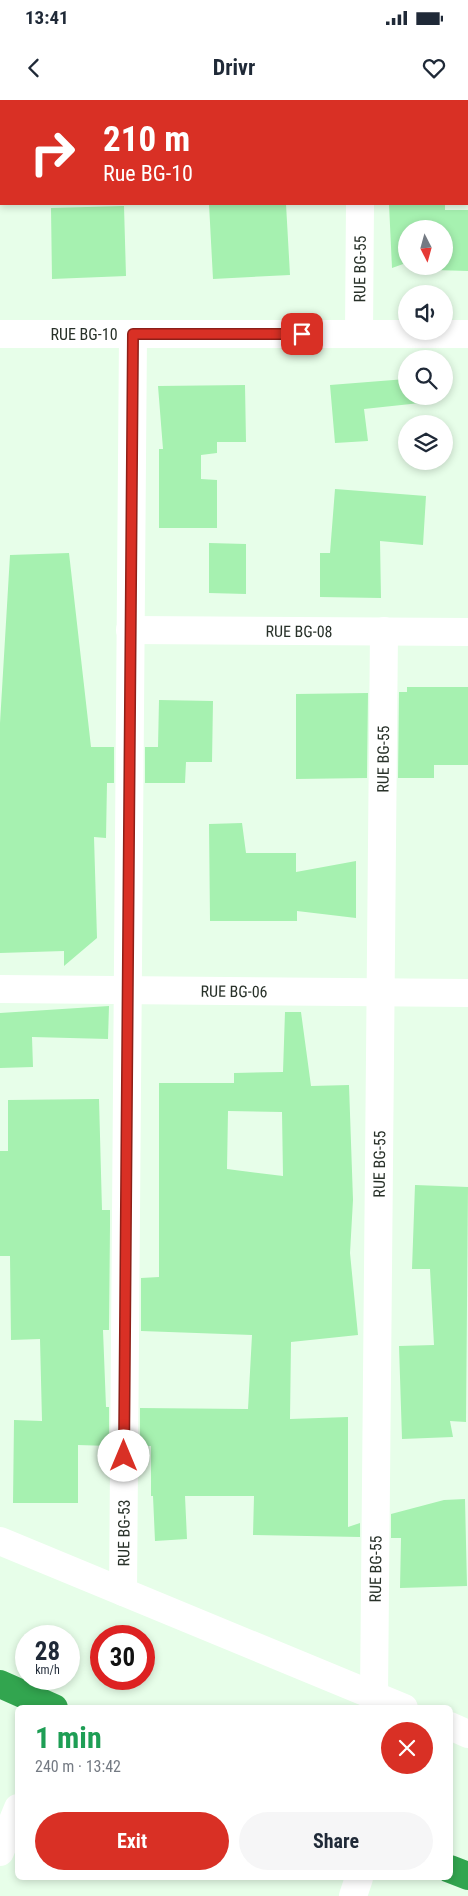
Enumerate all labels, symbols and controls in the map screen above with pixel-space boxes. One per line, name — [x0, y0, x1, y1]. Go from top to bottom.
text: 13:41 — [25, 6, 69, 29]
icon: back — [20, 54, 48, 82]
icon: heart — [420, 54, 448, 82]
text: Drivr — [213, 55, 255, 80]
text: 210 m — [103, 119, 190, 160]
icon: right — [20, 120, 85, 185]
text: Rue BG-10 — [103, 161, 193, 186]
north arrow — [398, 220, 452, 275]
map controls — [398, 220, 453, 470]
street label: RUE BG-55 — [350, 235, 369, 303]
button: sound — [398, 285, 453, 340]
pin — [281, 313, 323, 355]
icon: arrive — [288, 320, 316, 348]
street label: RUE BG-10 — [50, 325, 118, 344]
button: search — [398, 350, 453, 405]
button: layers — [398, 415, 453, 470]
street label: RUE BG-08 — [265, 621, 333, 641]
street label: RUE BG-55 — [373, 725, 393, 793]
street label: RUE BG-06 — [200, 981, 268, 1001]
street label: RUE BG-55 — [369, 1130, 389, 1198]
position arrow — [97, 1429, 149, 1481]
street label: RUE BG-53 — [114, 1499, 133, 1567]
street label: RUE BG-55 — [365, 1535, 385, 1603]
speed limit sign: 30 — [90, 1625, 155, 1690]
text: 28 — [35, 1637, 60, 1666]
text: km/h — [35, 1663, 60, 1677]
text: 1 min — [35, 1720, 102, 1755]
button: close — [381, 1722, 433, 1774]
text: 240 m · 13:42 — [35, 1757, 121, 1776]
button: Exit — [35, 1812, 229, 1870]
button: Share — [239, 1812, 433, 1870]

